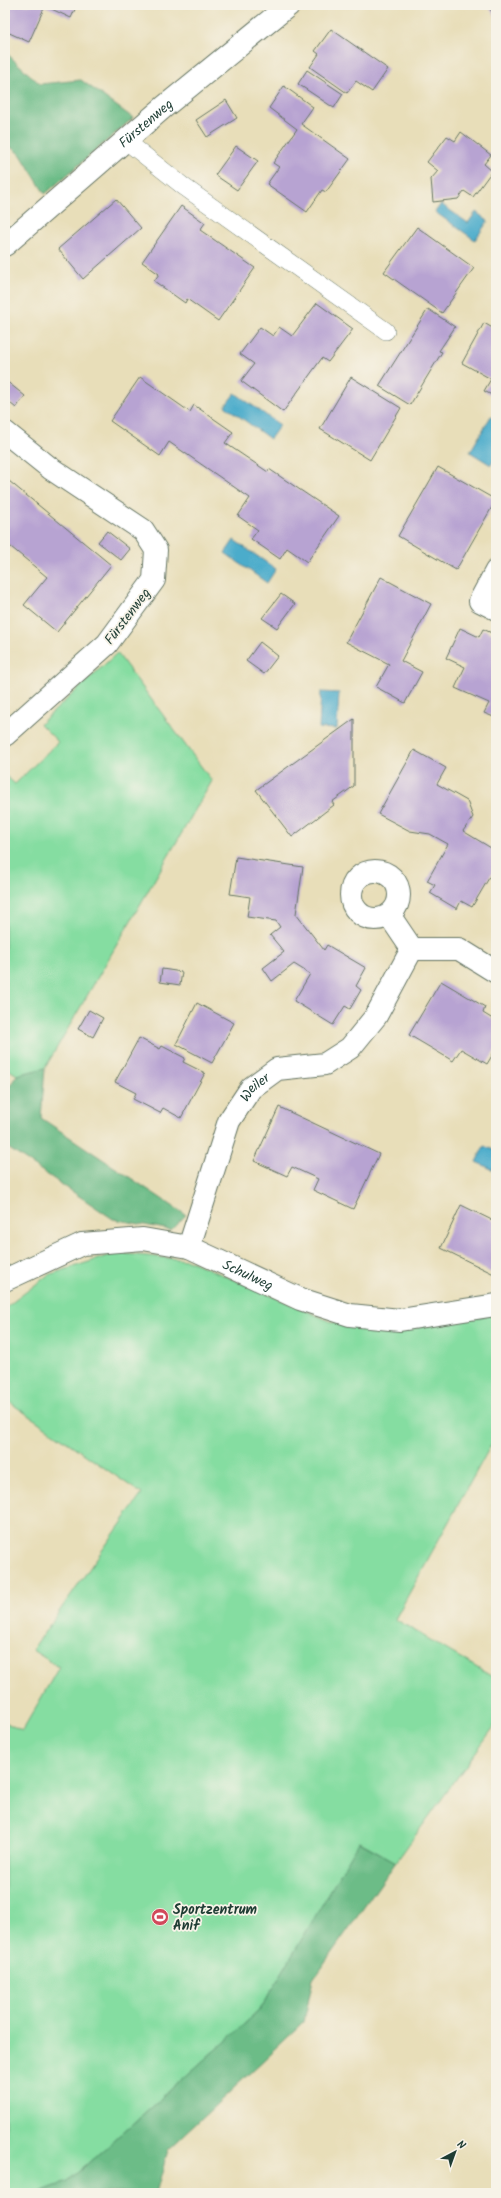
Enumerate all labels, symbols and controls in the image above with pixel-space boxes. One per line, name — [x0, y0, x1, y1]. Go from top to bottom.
street label: Fürstenweg — [114, 94, 178, 154]
street label: Fürstenweg — [99, 584, 156, 650]
street label: Weiler — [235, 1067, 276, 1107]
street label: Schulweg — [219, 1254, 277, 1297]
place label: Sportzentrum Anif — [173, 1899, 258, 1937]
sports icon: Sportzentrum Anif — [150, 1907, 170, 1927]
north arrow — [435, 2132, 475, 2172]
text: N — [452, 2136, 469, 2154]

